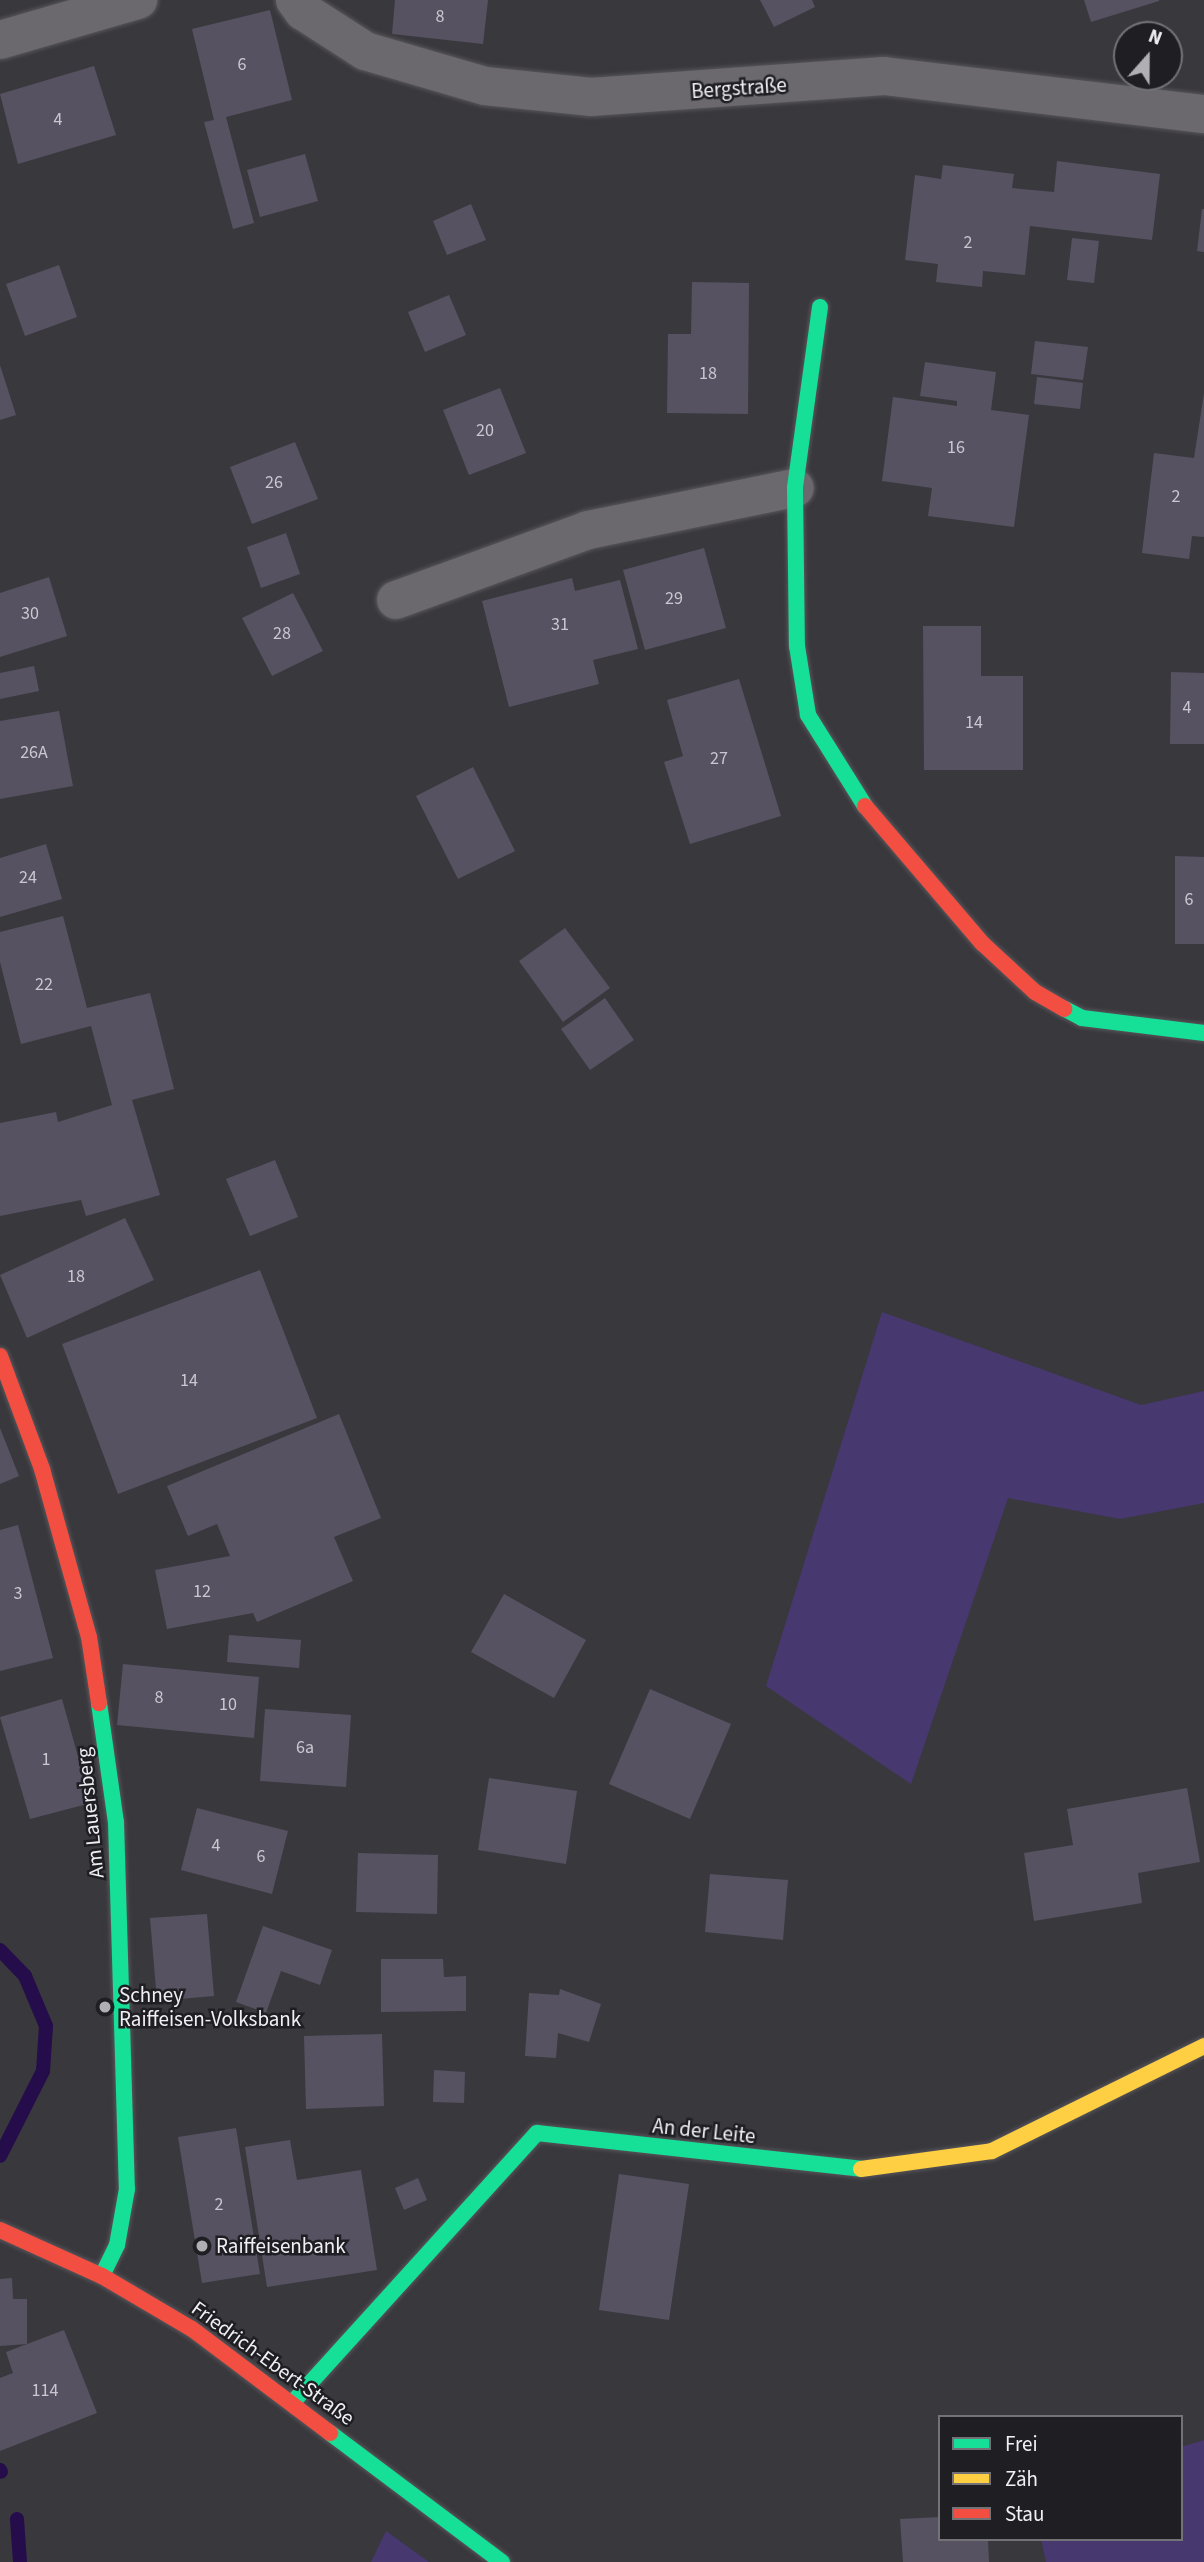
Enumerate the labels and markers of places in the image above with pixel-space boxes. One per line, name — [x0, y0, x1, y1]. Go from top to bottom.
place label: Schney Raiffeisen-Volksbank — [119, 1982, 301, 2032]
marker: Schney Raiffeisen-Volksbank — [97, 1999, 113, 2015]
place label: Raiffeisenbank — [216, 2233, 346, 2259]
marker: Raiffeisenbank — [194, 2238, 210, 2254]

